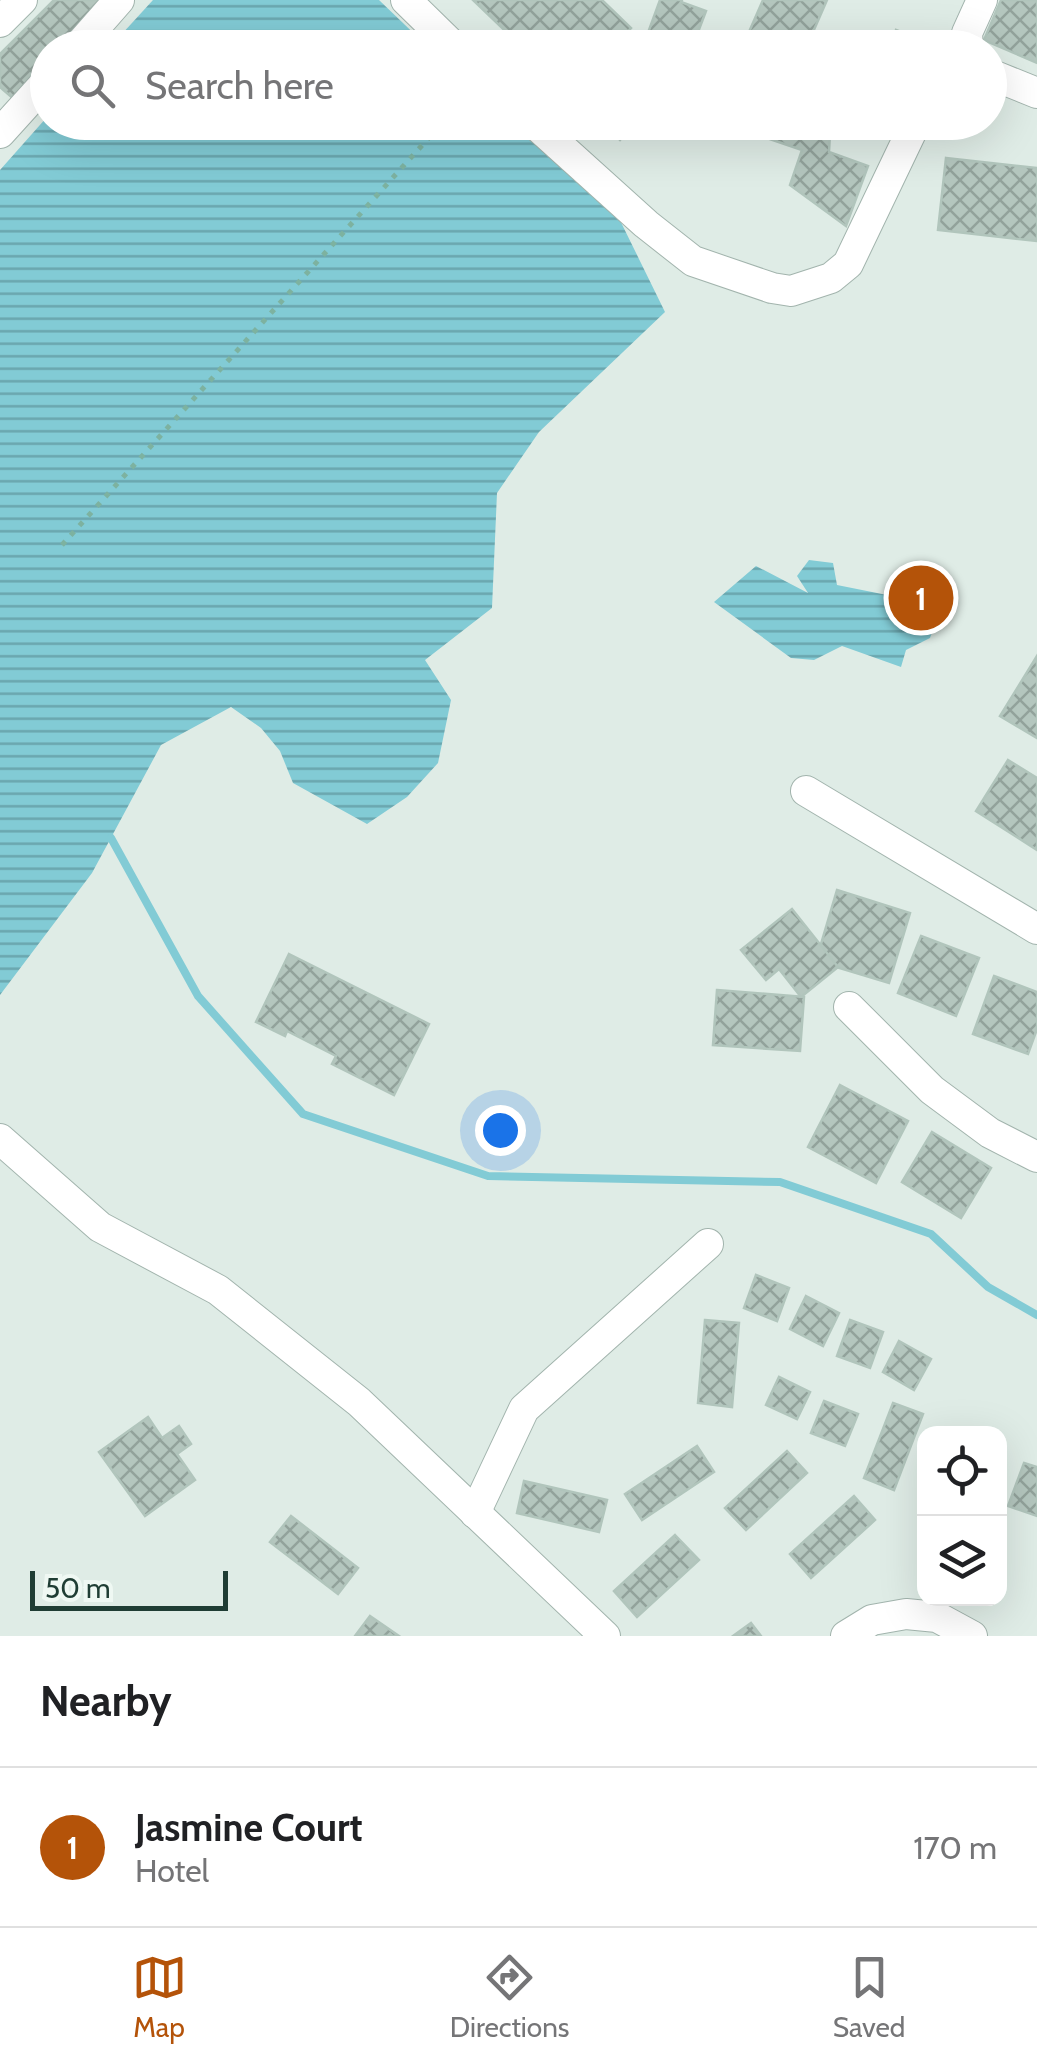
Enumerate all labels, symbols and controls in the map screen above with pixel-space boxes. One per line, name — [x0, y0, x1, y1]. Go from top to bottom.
search box — [30, 30, 1007, 140]
icon: search — [65, 58, 120, 113]
text: Search here — [145, 62, 334, 109]
pin: 1 — [888, 560, 954, 636]
your location — [475, 1105, 526, 1156]
map controls — [917, 1426, 1007, 1606]
button: locate — [917, 1426, 1007, 1516]
button: layers — [917, 1516, 1007, 1606]
scale bar — [30, 1566, 228, 1610]
text: 50 m — [45, 1571, 111, 1605]
text: Nearby — [40, 1675, 172, 1727]
text: Jasmine Court — [135, 1804, 363, 1851]
text: 1 — [67, 1828, 78, 1867]
text: 170 m — [913, 1828, 997, 1867]
text: Hotel — [135, 1851, 209, 1890]
tab: Map — [132, 1950, 187, 2044]
tab: Directions — [450, 1950, 569, 2044]
tab: Saved — [833, 1950, 905, 2044]

